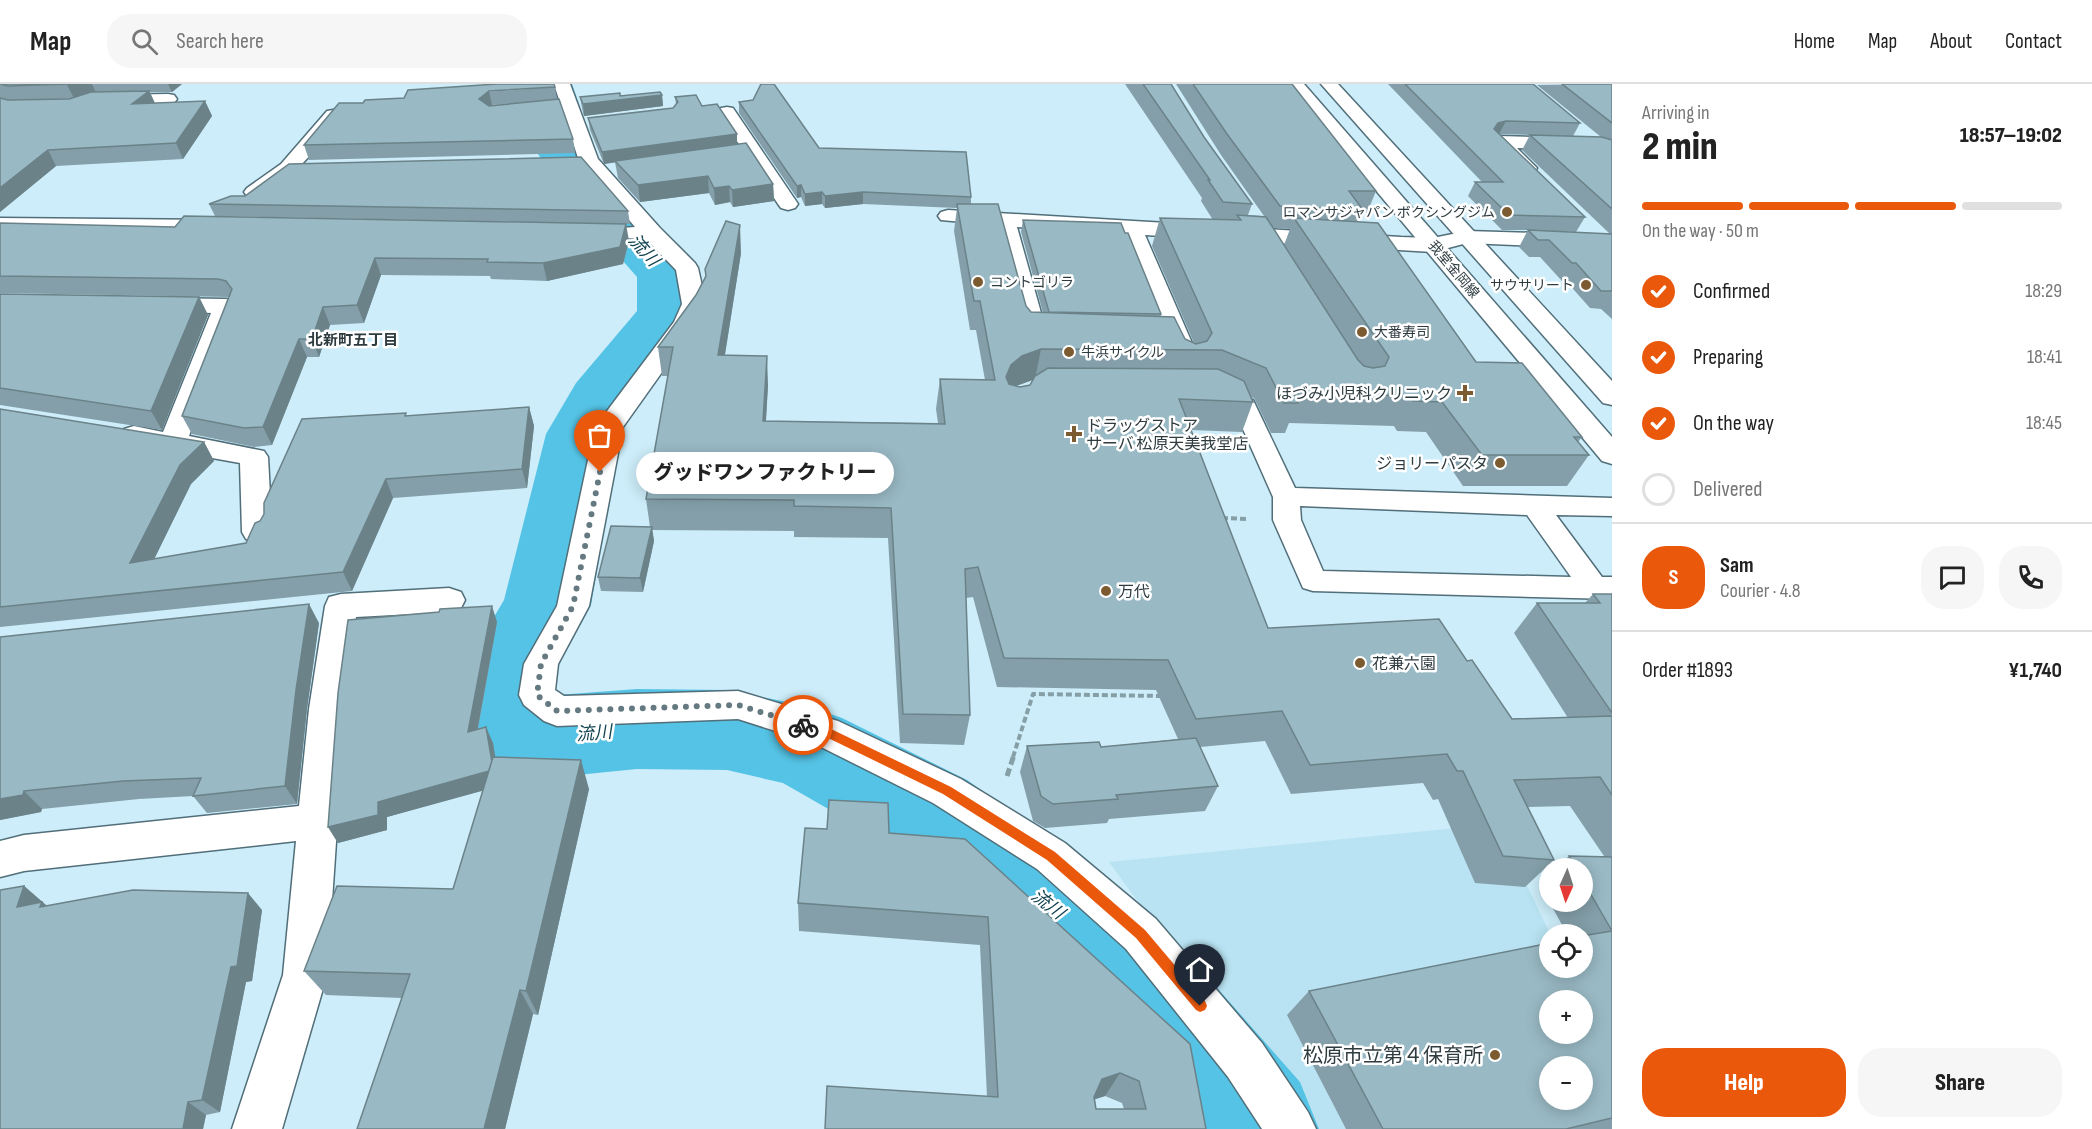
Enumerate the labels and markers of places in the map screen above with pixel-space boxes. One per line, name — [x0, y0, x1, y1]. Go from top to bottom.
place label: ロマンサジャパン ボクシングジム — [1283, 204, 1495, 221]
marker: ロマンサジャパン ボクシングジム — [1500, 205, 1514, 219]
place label: コントゴリラ — [990, 274, 1074, 291]
marker: コントゴリラ — [971, 275, 985, 289]
place label: サウサリート — [1490, 277, 1574, 294]
marker: サウサリート — [1579, 278, 1593, 292]
place label: 大番寿司 — [1374, 324, 1430, 341]
marker: 大番寿司 — [1355, 325, 1369, 339]
place label: 牛浜サイクル — [1081, 344, 1164, 361]
marker: 牛浜サイクル — [1062, 345, 1076, 359]
marker: ほづみ小児科クリニック — [1456, 384, 1474, 402]
place label: ほづみ小児科クリニック — [1276, 385, 1452, 404]
pin — [574, 410, 625, 472]
place label: ドラッグストア サーバ 松原天美我堂店 — [1086, 417, 1248, 454]
marker: ドラッグストア サーバ 松原天美我堂店 — [1067, 427, 1081, 441]
callout: グッドワン ファクトリー — [636, 451, 894, 493]
place label: ジョリーパスタ — [1376, 455, 1488, 474]
marker: ジョリーパスタ — [1493, 456, 1507, 470]
place label: 万代 — [1118, 583, 1150, 602]
marker: 万代 — [1099, 584, 1113, 598]
place label: 花兼六園 — [1372, 655, 1436, 674]
marker: 花兼六園 — [1353, 656, 1367, 670]
pin — [1174, 944, 1225, 1006]
place label: 松原市立第４保育所 — [1303, 1044, 1483, 1068]
marker: 松原市立第４保育所 — [1488, 1048, 1502, 1062]

